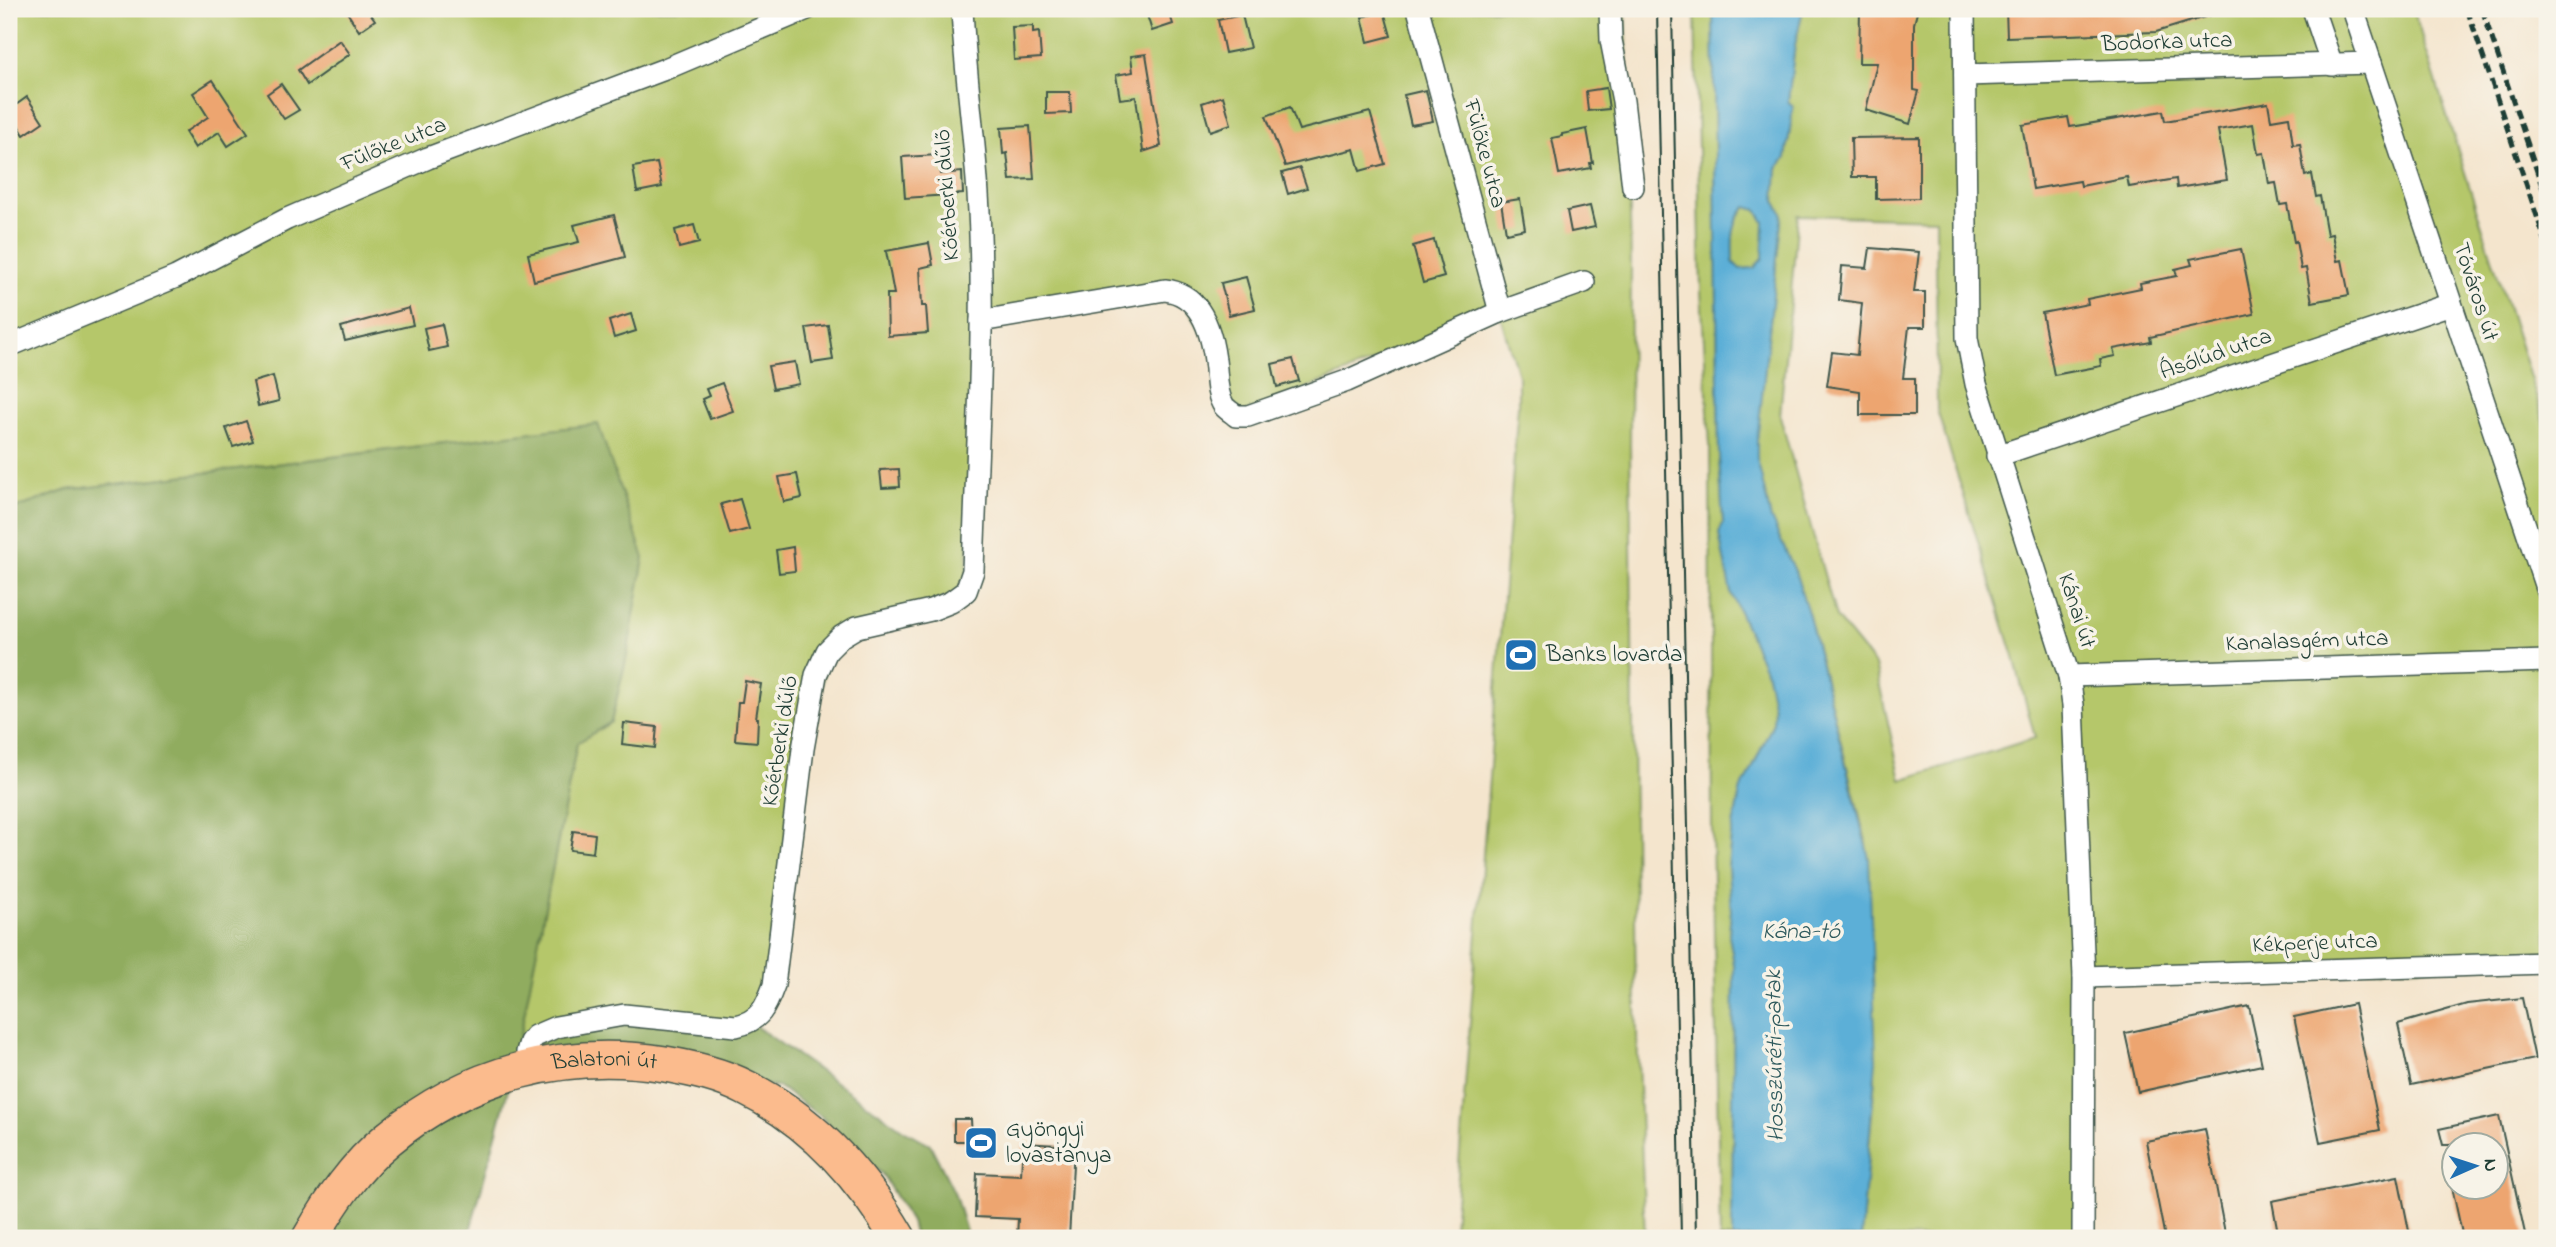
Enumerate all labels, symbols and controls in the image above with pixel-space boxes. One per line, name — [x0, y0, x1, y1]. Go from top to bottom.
street label: Bodorka utca — [2100, 24, 2233, 62]
street label: Fülőke utca — [1453, 95, 1514, 212]
street label: Fülőke utca — [335, 109, 452, 181]
street label: Kőérberki dűlő — [927, 128, 969, 262]
street label: Tóváros út — [2444, 238, 2507, 346]
street label: Ásólúd utca — [2155, 320, 2276, 390]
street label: Kánai út — [2048, 569, 2104, 653]
street label: Kanalasgém utca — [2225, 623, 2389, 662]
sports icon: Banks lovarda — [1502, 636, 1540, 674]
place label: Banks lovarda — [1545, 639, 1682, 672]
street label: Kőérberki dűlő — [754, 673, 808, 809]
water label: Kána-tó — [1762, 915, 1842, 950]
street label: Kékperje utca — [2252, 925, 2378, 963]
water label: Hosszúréti-patak — [1757, 968, 1795, 1142]
street label: Balatoni út — [548, 1043, 660, 1080]
place label: Gyöngyi lovastanya — [1006, 1114, 1112, 1175]
sports icon: Gyöngyi lovastanya — [962, 1124, 1000, 1162]
north arrow — [2440, 1132, 2510, 1202]
text: N — [2476, 1158, 2503, 1173]

